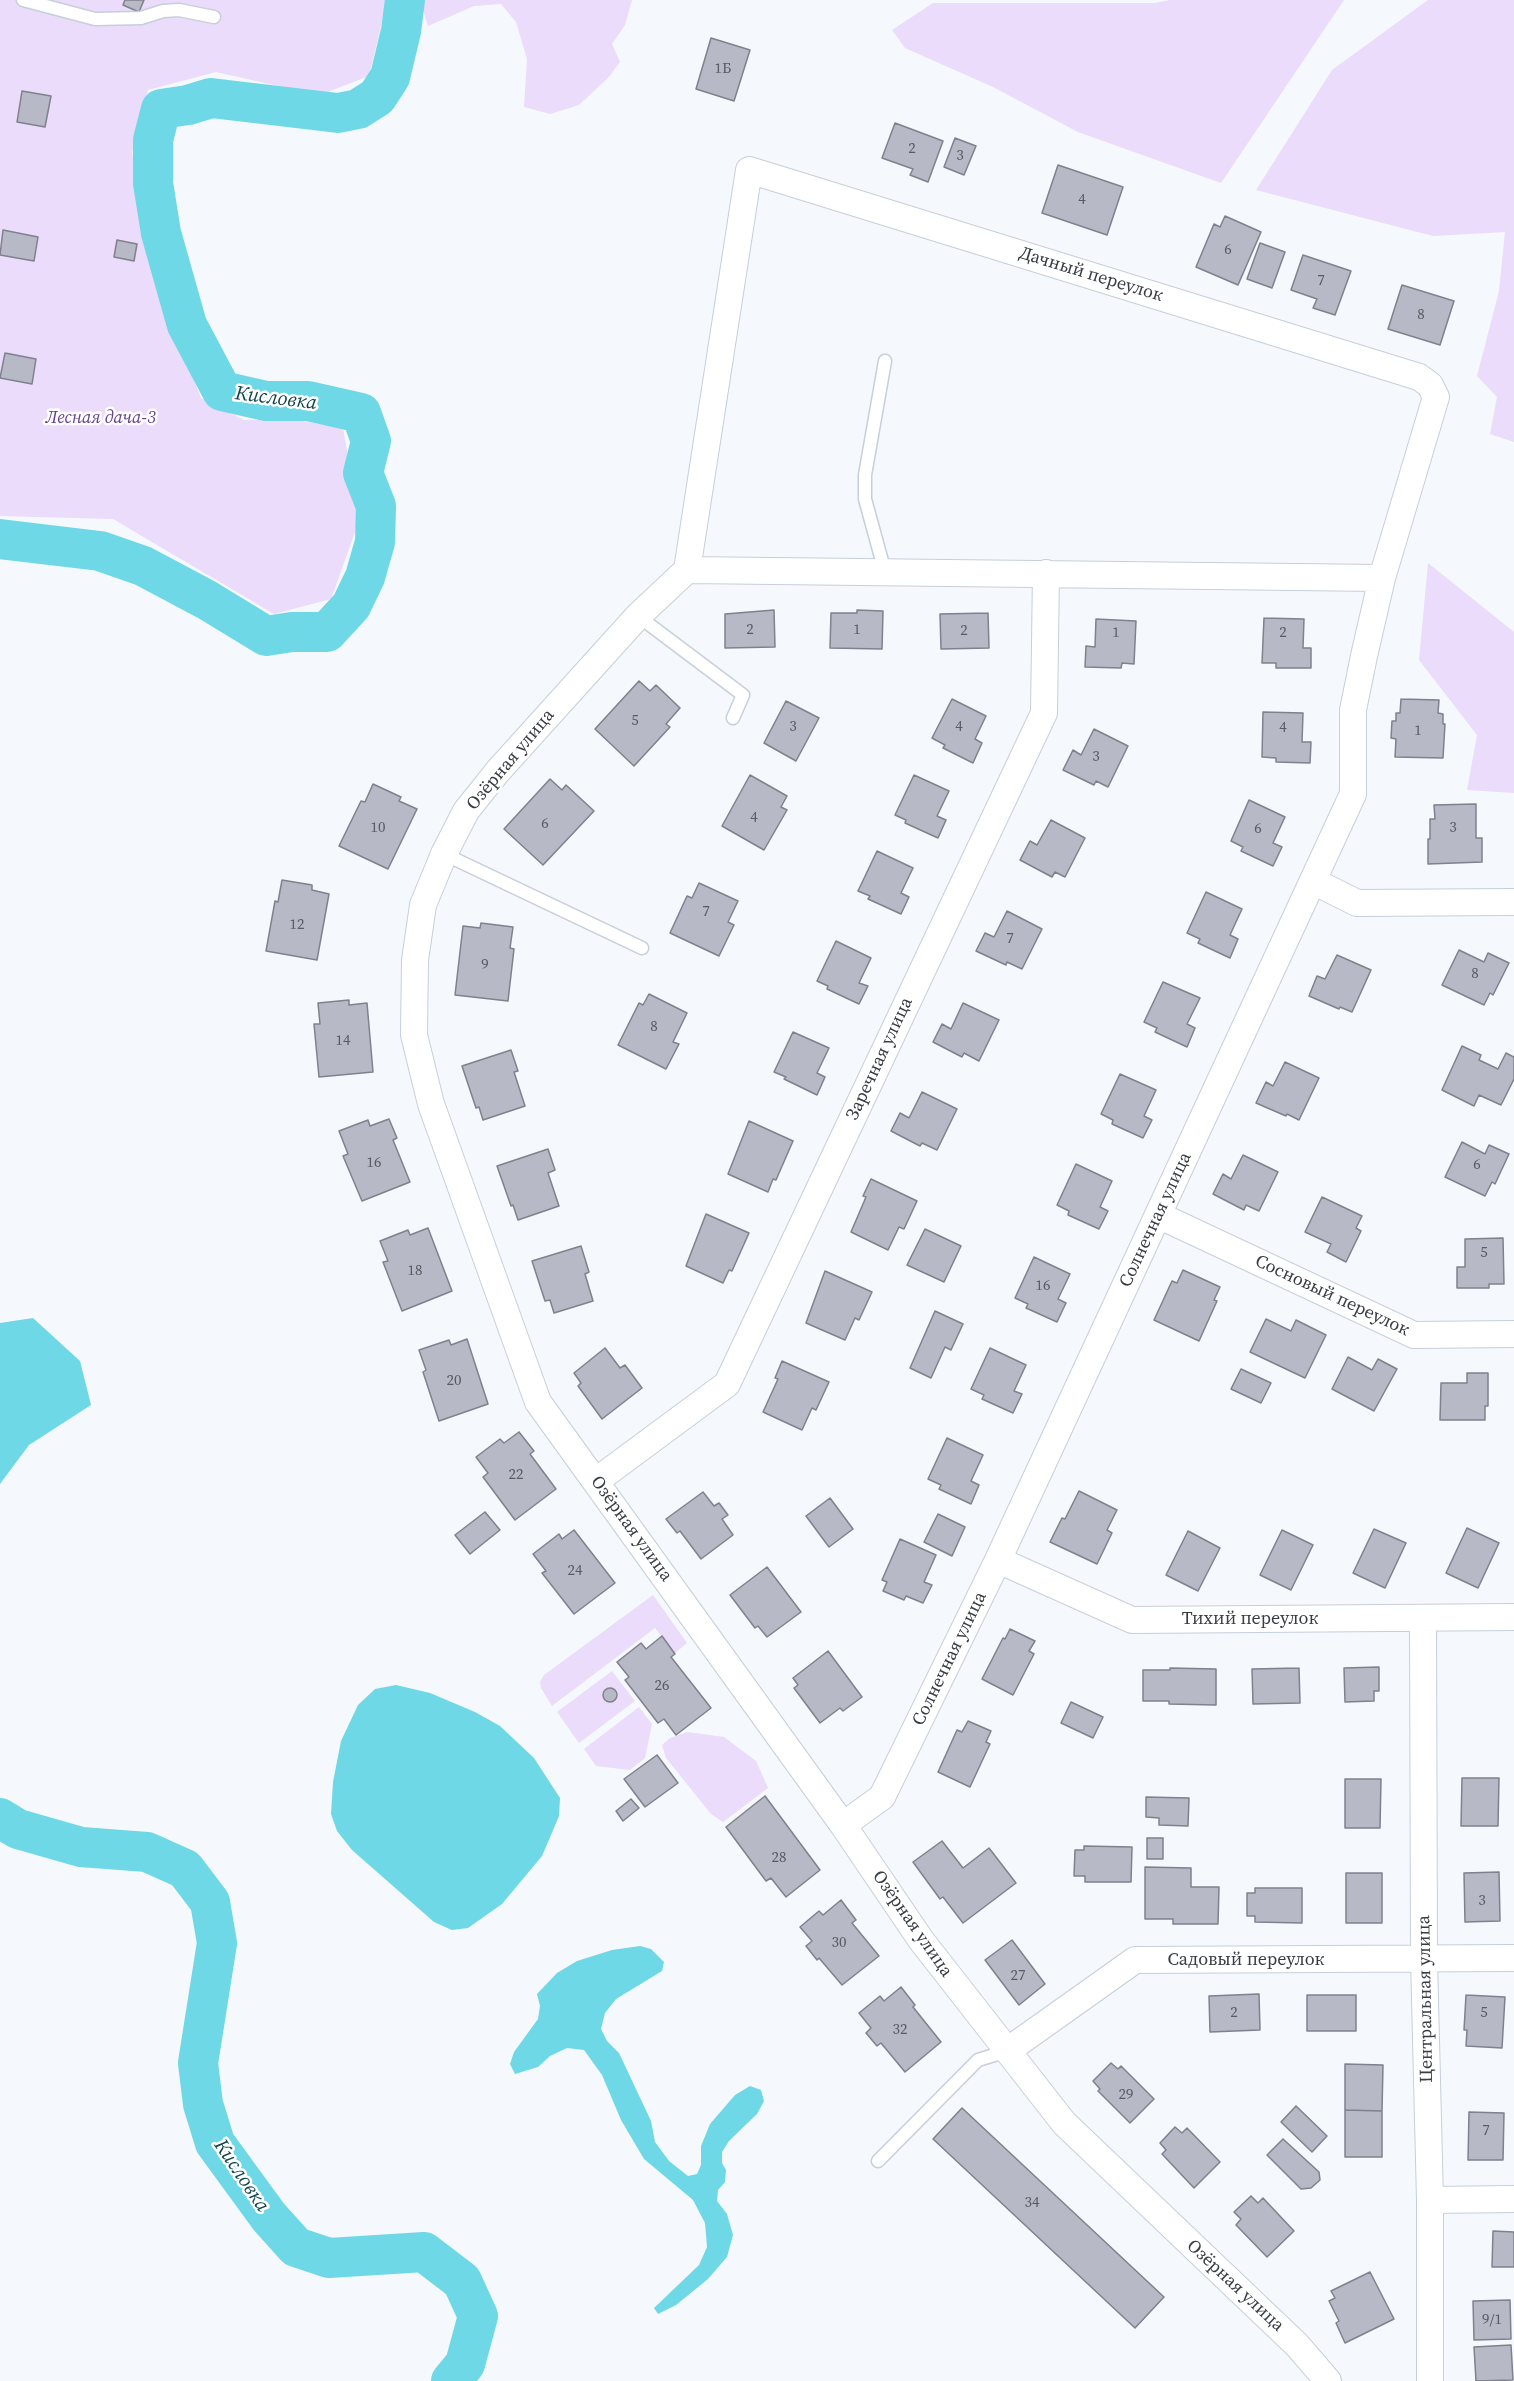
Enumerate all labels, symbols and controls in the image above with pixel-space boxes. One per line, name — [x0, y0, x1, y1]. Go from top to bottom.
house number: 1Б — [715, 60, 731, 78]
house number: 2 — [908, 140, 916, 158]
house number: 3 — [956, 147, 964, 165]
house number: 4 — [1078, 191, 1086, 209]
house number: 6 — [1224, 241, 1232, 259]
street label: Дачный переулок — [1016, 243, 1166, 307]
house number: 7 — [1317, 272, 1325, 290]
house number: 8 — [1417, 306, 1425, 324]
water label: Кисловка — [234, 382, 318, 416]
park label: Лесная дача-3 — [46, 407, 156, 429]
house number: 2 — [746, 621, 754, 639]
house number: 1 — [853, 621, 861, 639]
house number: 2 — [960, 622, 968, 640]
house number: 1 — [1112, 624, 1120, 642]
house number: 2 — [1279, 624, 1287, 642]
street label: Озёрная улица — [463, 705, 559, 815]
house number: 5 — [631, 712, 639, 730]
house number: 3 — [789, 718, 797, 736]
house number: 4 — [955, 718, 963, 736]
house number: 4 — [1279, 719, 1287, 737]
house number: 1 — [1414, 722, 1422, 740]
house number: 3 — [1092, 748, 1100, 766]
house number: 4 — [750, 809, 758, 827]
house number: 6 — [541, 815, 549, 833]
house number: 10 — [371, 819, 385, 837]
house number: 3 — [1449, 819, 1457, 837]
house number: 6 — [1254, 820, 1262, 838]
house number: 7 — [702, 903, 710, 921]
house number: 12 — [290, 916, 304, 934]
house number: 7 — [1006, 930, 1014, 948]
house number: 9 — [481, 956, 489, 974]
house number: 8 — [1471, 965, 1479, 983]
street label: Заречная улица — [842, 994, 918, 1124]
house number: 8 — [650, 1018, 658, 1036]
house number: 14 — [336, 1032, 350, 1050]
street label: Солнечная улица — [1115, 1149, 1197, 1291]
house number: 16 — [367, 1154, 381, 1172]
house number: 6 — [1473, 1156, 1481, 1174]
house number: 5 — [1480, 1244, 1488, 1262]
street label: Сосновый переулок — [1251, 1251, 1413, 1341]
house number: 18 — [408, 1262, 422, 1280]
house number: 16 — [1036, 1277, 1050, 1295]
house number: 20 — [447, 1372, 461, 1390]
house number: 22 — [509, 1466, 523, 1484]
street label: Озёрная улица — [585, 1472, 677, 1586]
house number: 24 — [568, 1562, 582, 1580]
street label: Солнечная улица — [908, 1588, 992, 1730]
street label: Тихий переулок — [1182, 1608, 1318, 1630]
house number: 26 — [655, 1677, 669, 1695]
house number: 28 — [772, 1849, 786, 1867]
street label: Озёрная улица — [867, 1867, 957, 1981]
house number: 3 — [1478, 1892, 1486, 1910]
street label: Центральная улица — [1414, 1915, 1438, 2083]
house number: 30 — [832, 1934, 846, 1952]
street label: Садовый переулок — [1167, 1949, 1325, 1971]
house number: 27 — [1011, 1967, 1025, 1985]
house number: 2 — [1230, 2004, 1238, 2022]
house number: 5 — [1480, 2004, 1488, 2022]
house number: 32 — [893, 2021, 907, 2039]
house number: 29 — [1119, 2086, 1133, 2104]
house number: 7 — [1482, 2122, 1490, 2140]
water label: Кисловка — [208, 2135, 274, 2217]
house number: 34 — [1025, 2194, 1039, 2212]
street label: Озёрная улица — [1182, 2235, 1288, 2337]
house number: 9/1 — [1482, 2311, 1502, 2329]

